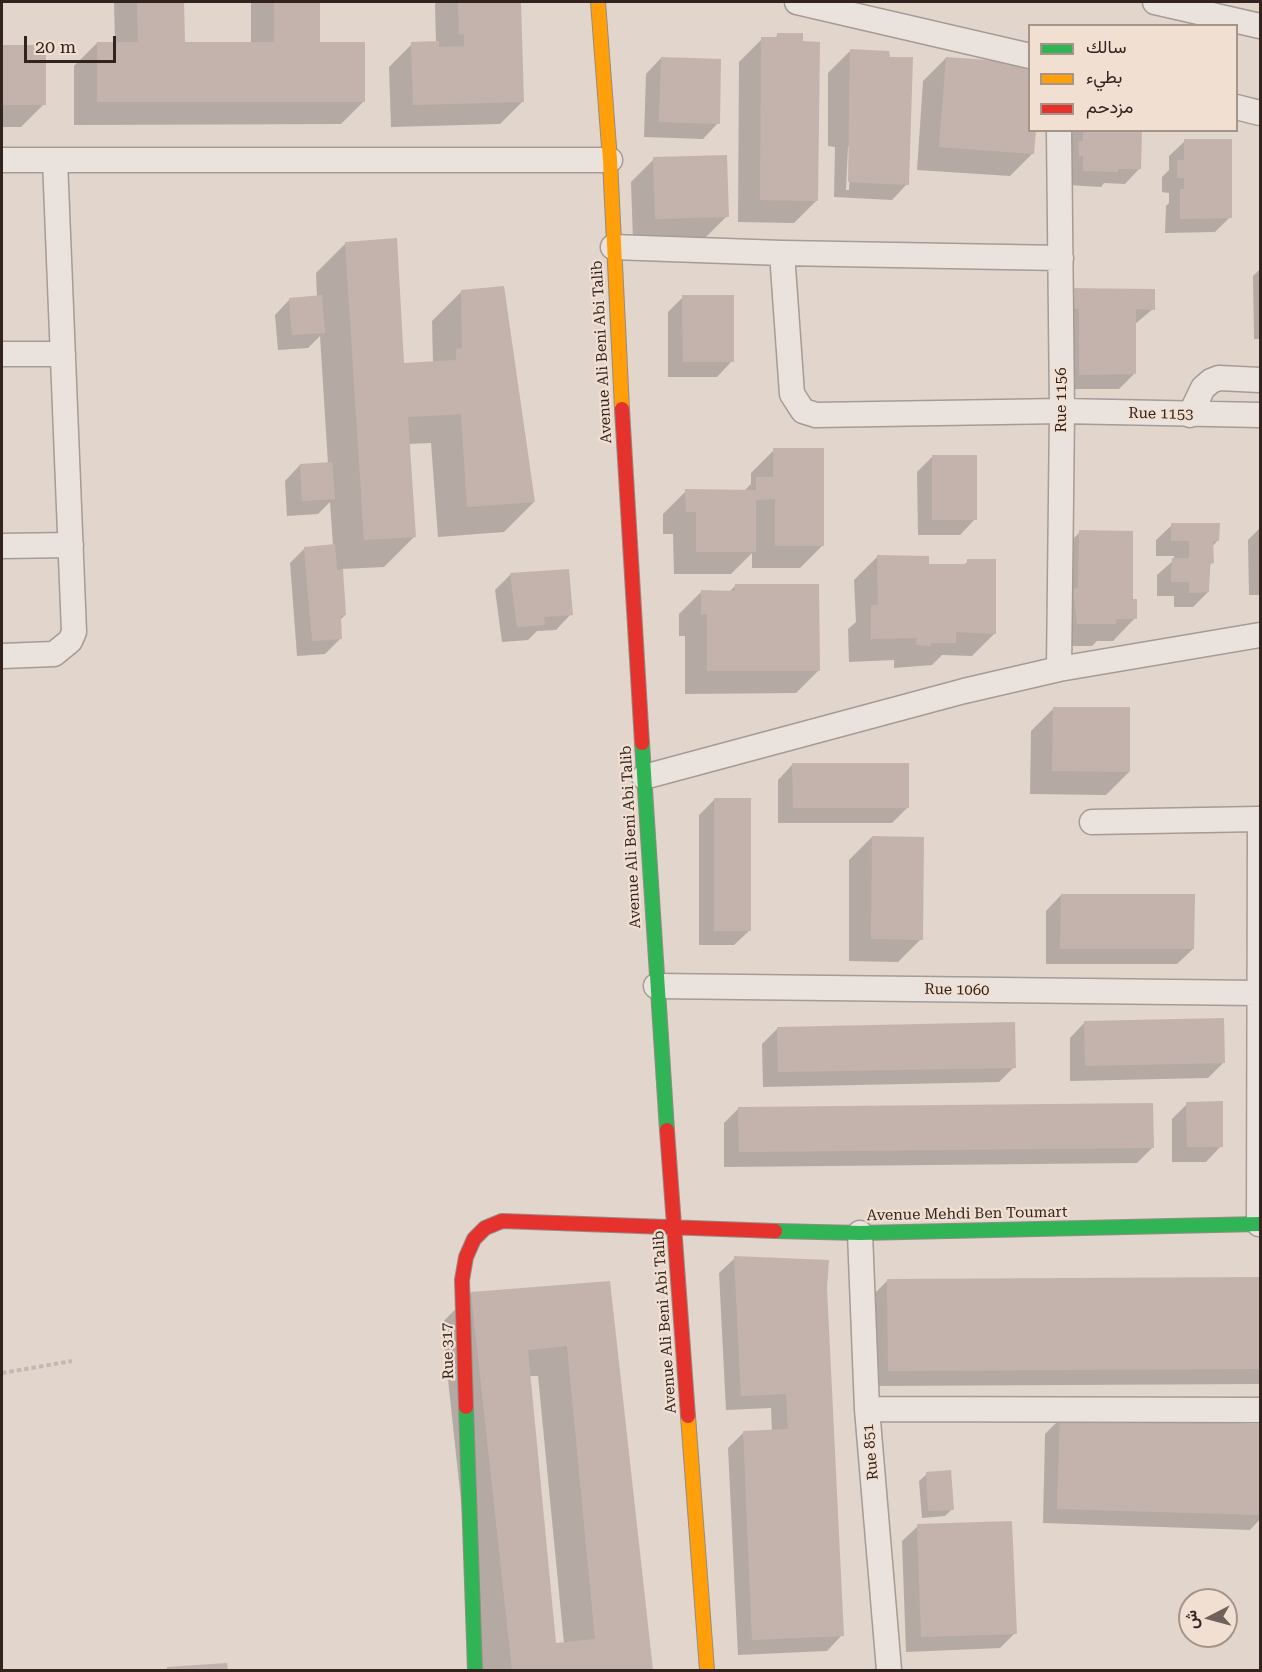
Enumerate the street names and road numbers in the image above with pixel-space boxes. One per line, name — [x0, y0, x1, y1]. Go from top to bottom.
street label: Avenue Ali Beni Abi Talib — [588, 260, 616, 444]
street label: Rue 1156 — [1053, 367, 1071, 433]
street label: Rue 1153 — [1128, 404, 1194, 424]
street label: Avenue Ali Beni Abi Talib — [617, 745, 645, 929]
street label: Rue 1060 — [924, 980, 990, 1000]
street label: Avenue Mehdi Ben Toumart — [866, 1203, 1068, 1225]
street label: Avenue Ali Beni Abi Talib — [650, 1230, 680, 1414]
street label: Rue 317 — [438, 1322, 458, 1380]
street label: Rue 851 — [860, 1423, 882, 1481]

